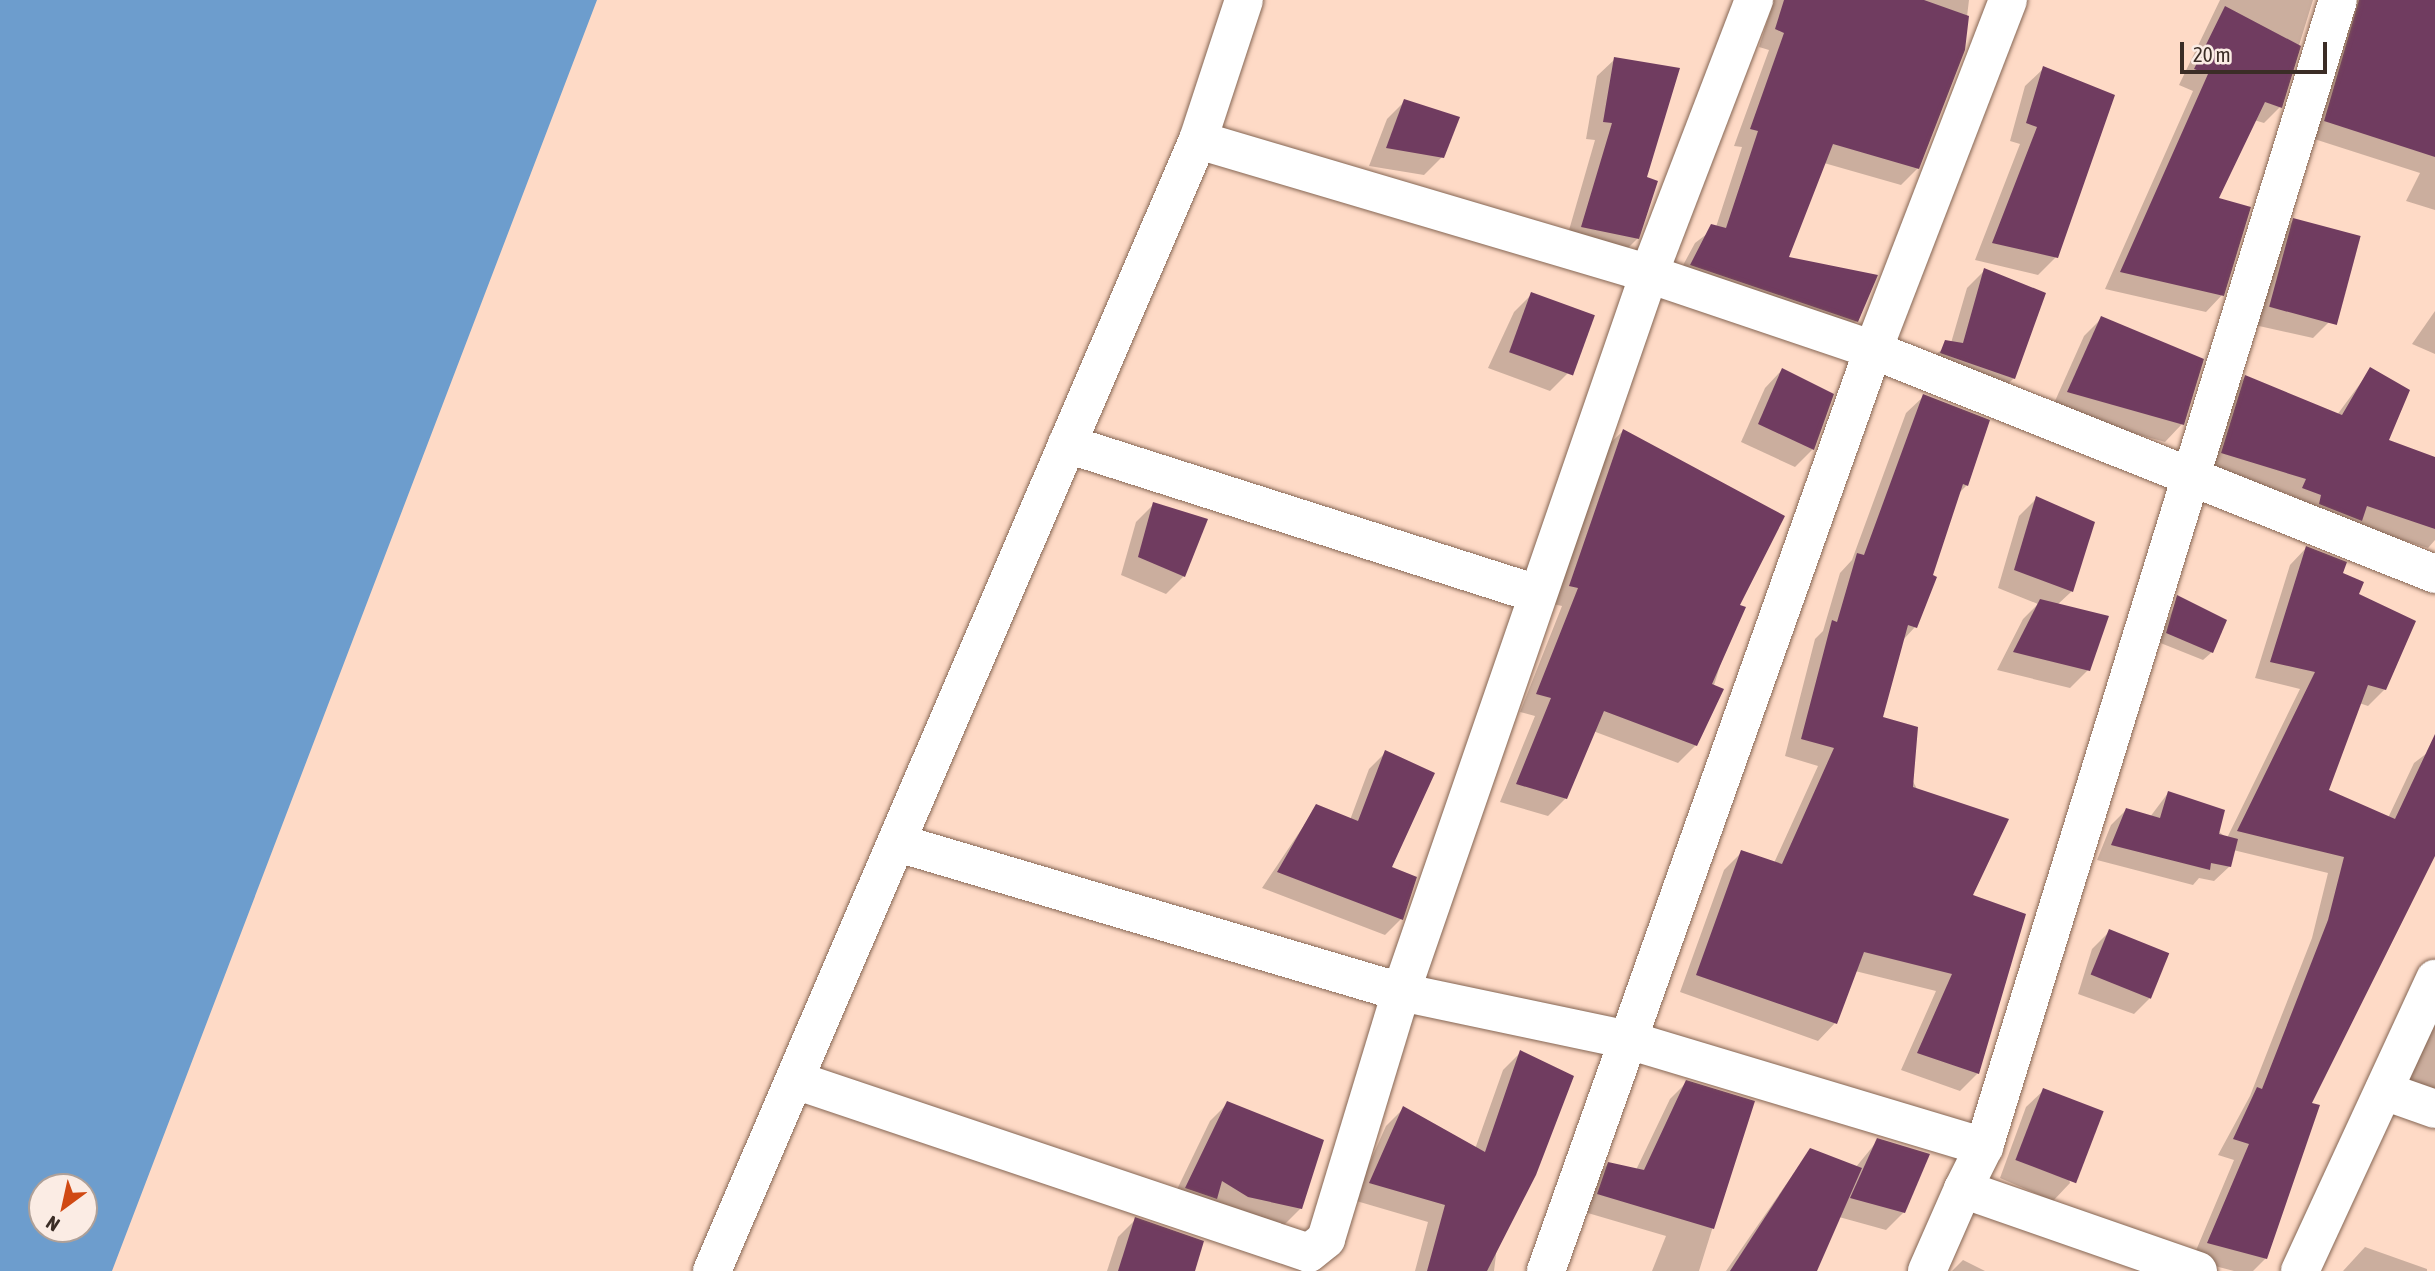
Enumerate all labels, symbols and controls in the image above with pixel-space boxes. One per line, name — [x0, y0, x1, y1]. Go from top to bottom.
scale bar — [2183, 28, 2330, 72]
text: 20 m — [2193, 42, 2231, 66]
north arrow — [28, 1173, 98, 1243]
text: N — [42, 1212, 63, 1236]

